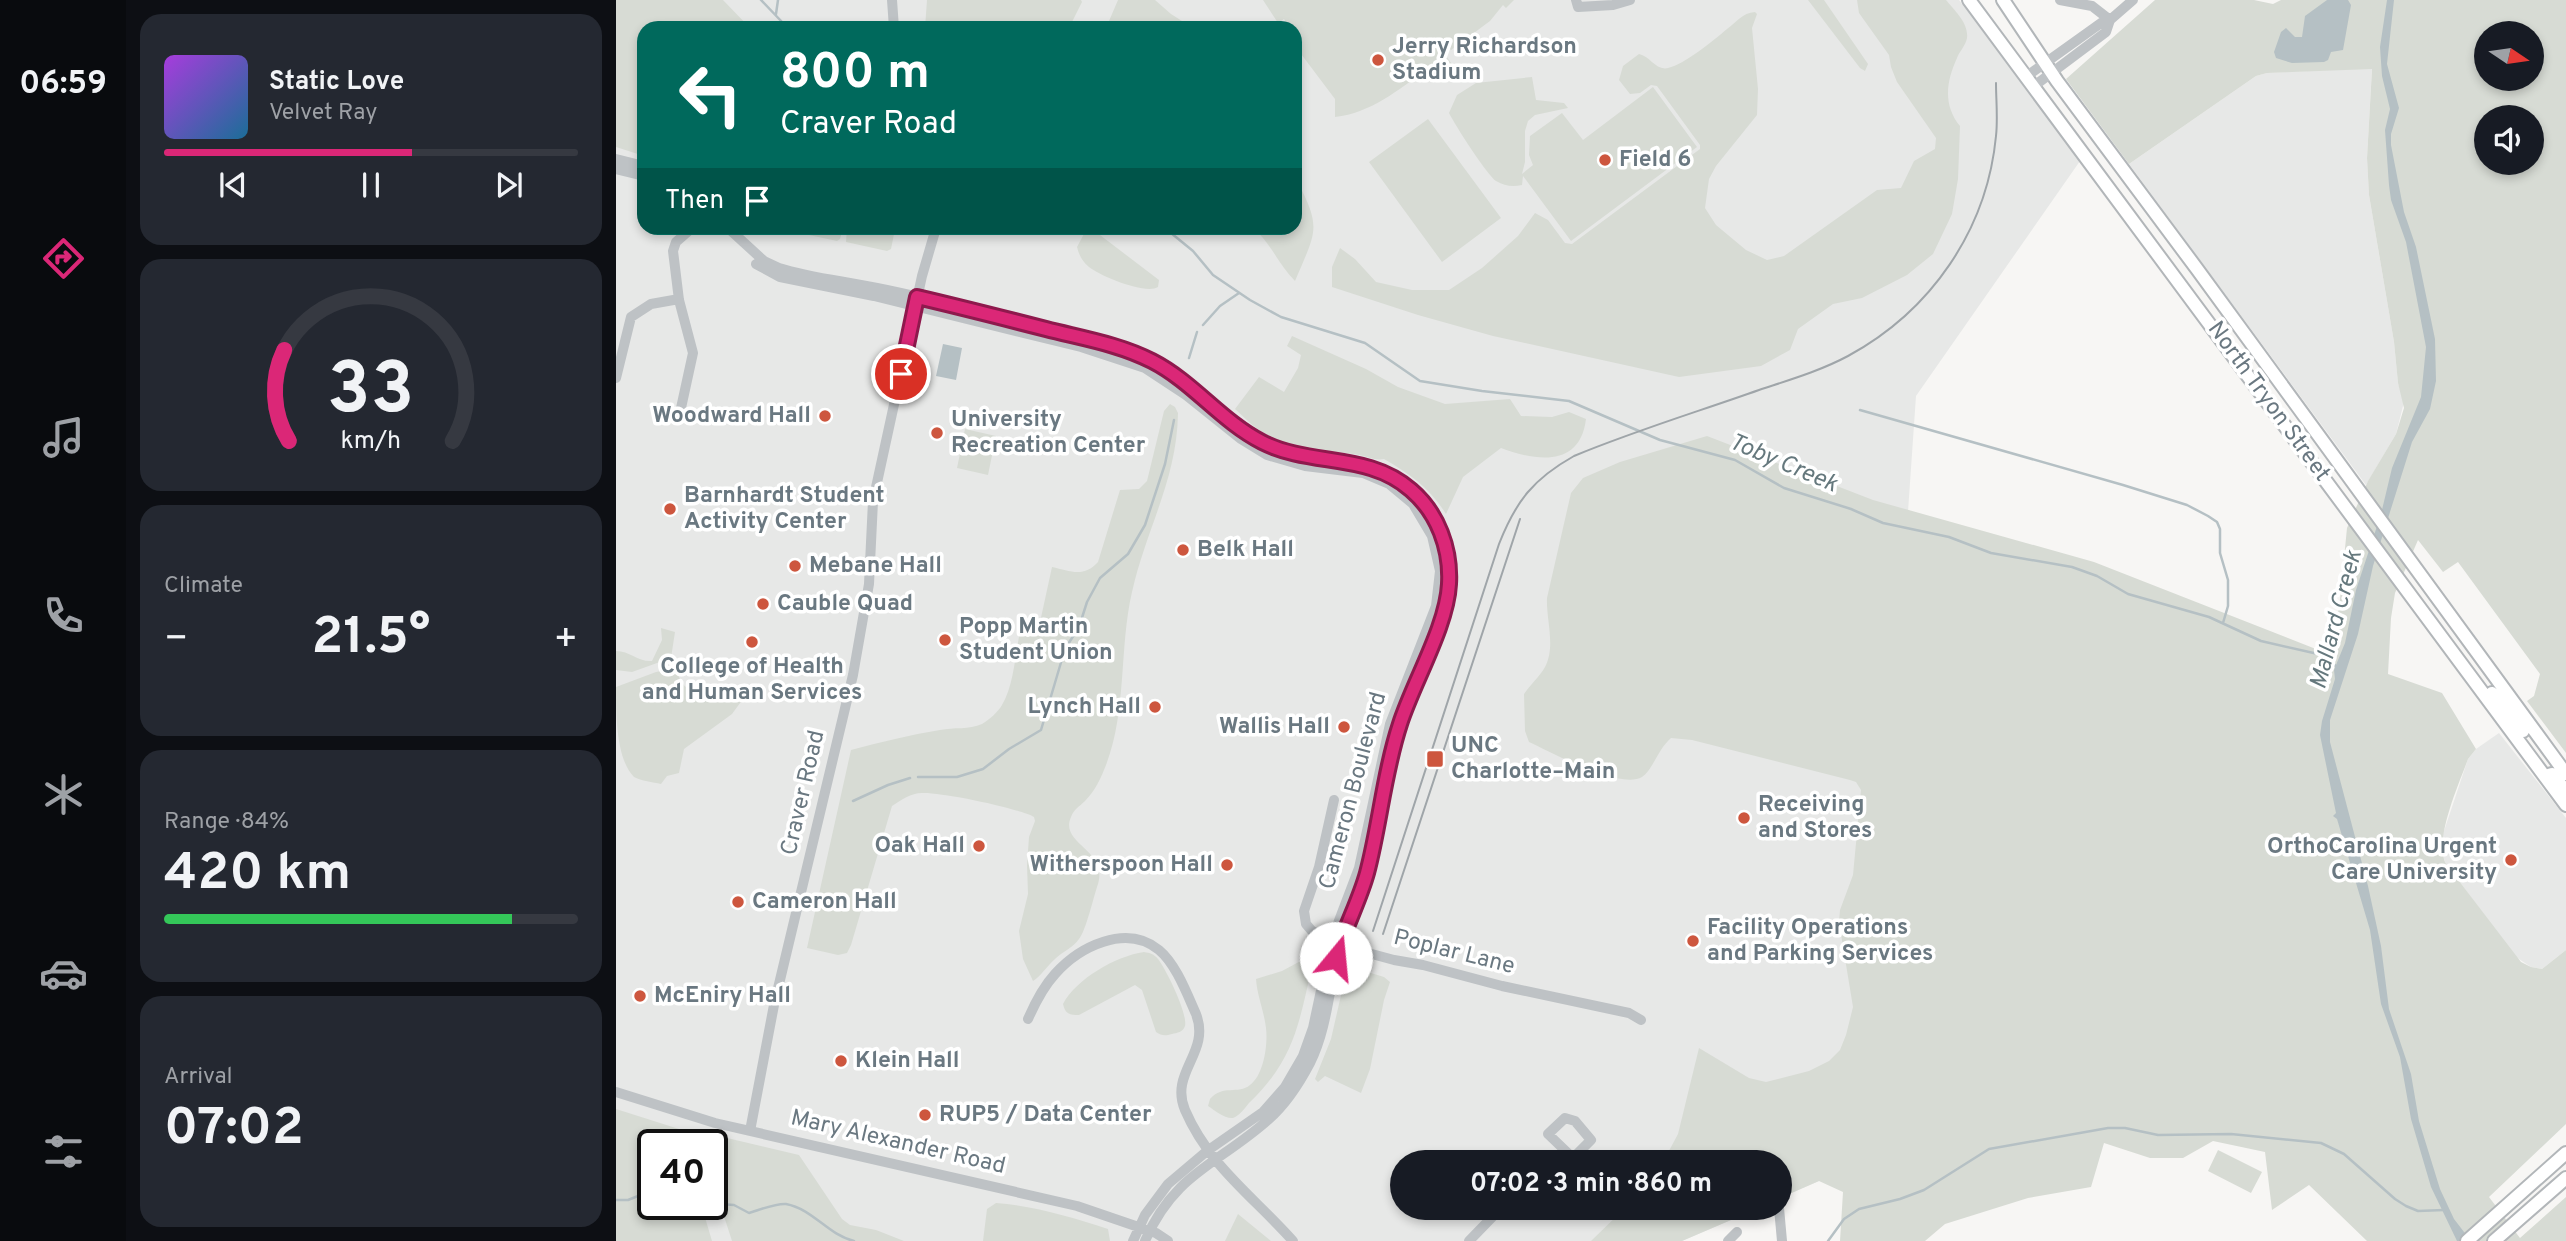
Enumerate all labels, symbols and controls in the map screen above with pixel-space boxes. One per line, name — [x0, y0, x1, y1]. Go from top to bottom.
north arrow — [2474, 21, 2544, 91]
map controls — [2474, 21, 2544, 175]
place label: Jerry Richardson Stadium — [1392, 33, 1577, 88]
text: 800 m — [780, 44, 930, 106]
icon: left — [665, 49, 756, 140]
marker: Jerry Richardson Stadium — [1370, 52, 1386, 68]
text: 06:59 — [19, 65, 107, 105]
text: Static Love — [269, 66, 404, 99]
text: Velvet Ray — [269, 99, 377, 128]
text: Craver Road — [780, 105, 957, 145]
button: sound — [2474, 105, 2544, 175]
place label: Field 6 — [1619, 146, 1691, 175]
marker: Field 6 — [1597, 152, 1613, 168]
icon: previous — [214, 166, 252, 204]
icon: pause — [352, 166, 390, 204]
icon: next — [490, 166, 528, 204]
icon: arrive — [738, 182, 776, 220]
text: Then — [665, 185, 724, 218]
icon: directions — [39, 234, 88, 283]
street label: North Tryon Street — [2200, 316, 2336, 488]
pin — [871, 344, 931, 404]
text: 33 — [327, 348, 415, 440]
icon: arrive — [882, 355, 920, 393]
place label: Woodward Hall — [652, 402, 811, 431]
place label: University Recreation Center — [951, 406, 1146, 461]
marker: Woodward Hall — [817, 408, 833, 424]
icon: music — [39, 413, 88, 462]
marker: University Recreation Center — [929, 425, 945, 441]
text: km/h — [341, 426, 401, 458]
water label: Toby Creek — [1724, 428, 1842, 501]
place label: Barnhardt Student Activity Center — [684, 482, 885, 537]
marker: Barnhardt Student Activity Center — [662, 501, 678, 517]
place label: Belk Hall — [1197, 536, 1294, 565]
marker: Belk Hall — [1175, 542, 1191, 558]
water label: Mallard Creek — [2304, 547, 2370, 693]
place label: Mebane Hall — [809, 552, 942, 581]
marker: Mebane Hall — [787, 558, 803, 574]
text: Climate — [164, 572, 243, 601]
place label: Cauble Quad — [777, 590, 913, 619]
icon: phone — [39, 591, 88, 640]
marker: Cauble Quad — [755, 596, 771, 612]
text: 21.5° — [312, 606, 430, 672]
place label: Popp Martin Student Union — [959, 613, 1113, 668]
text: − — [164, 616, 189, 665]
text: + — [553, 616, 578, 665]
marker: Popp Martin Student Union — [937, 632, 953, 648]
marker: College of Health and Human Services — [744, 634, 760, 650]
place label: College of Health and Human Services — [642, 653, 862, 708]
street label: Cameron Boulevard — [1314, 689, 1394, 893]
place label: Lynch Hall — [1027, 693, 1141, 722]
marker: Lynch Hall — [1147, 699, 1163, 715]
place label: Wallis Hall — [1219, 713, 1330, 742]
marker: Wallis Hall — [1336, 719, 1352, 735]
street label: Craver Road — [776, 728, 832, 858]
place label: UNC Charlotte–Main — [1451, 732, 1615, 787]
marker: UNC Charlotte–Main — [1425, 749, 1445, 769]
icon: climate — [39, 770, 88, 819]
place label: Receiving and Stores — [1758, 791, 1872, 846]
text: Range · 84% — [164, 808, 289, 837]
marker: Receiving and Stores — [1736, 810, 1752, 826]
place label: Oak Hall — [875, 832, 965, 861]
place label: OrthoCarolina Urgent Care University — [2267, 833, 2497, 888]
marker: Oak Hall — [971, 838, 987, 854]
text: 420 km — [164, 842, 351, 908]
place label: Witherspoon Hall — [1030, 851, 1213, 880]
marker: OrthoCarolina Urgent Care University — [2503, 852, 2519, 868]
marker: Witherspoon Hall — [1219, 857, 1235, 873]
place label: Cameron Hall — [752, 888, 897, 917]
marker: Cameron Hall — [730, 894, 746, 910]
place label: Facility Operations and Parking Services — [1707, 914, 1933, 969]
position arrow — [1299, 921, 1373, 995]
street label: Poplar Lane — [1390, 924, 1518, 982]
marker: Facility Operations and Parking Services — [1685, 933, 1701, 949]
icon: car — [39, 949, 88, 998]
place label: McEniry Hall — [654, 982, 791, 1011]
marker: McEniry Hall — [632, 988, 648, 1004]
place label: Klein Hall — [855, 1047, 959, 1076]
marker: Klein Hall — [833, 1053, 849, 1069]
text: Arrival — [164, 1063, 233, 1092]
text: 07:02 — [164, 1097, 304, 1163]
place label: RUP5 / Data Center — [939, 1101, 1152, 1130]
street label: Mary Alexander Road — [788, 1104, 1008, 1182]
marker: RUP5 / Data Center — [917, 1107, 933, 1123]
icon: filters — [39, 1127, 88, 1176]
speed limit sign: 40 — [637, 1129, 728, 1220]
text: 07:02 · 3 min · 860 m — [1470, 1168, 1712, 1201]

